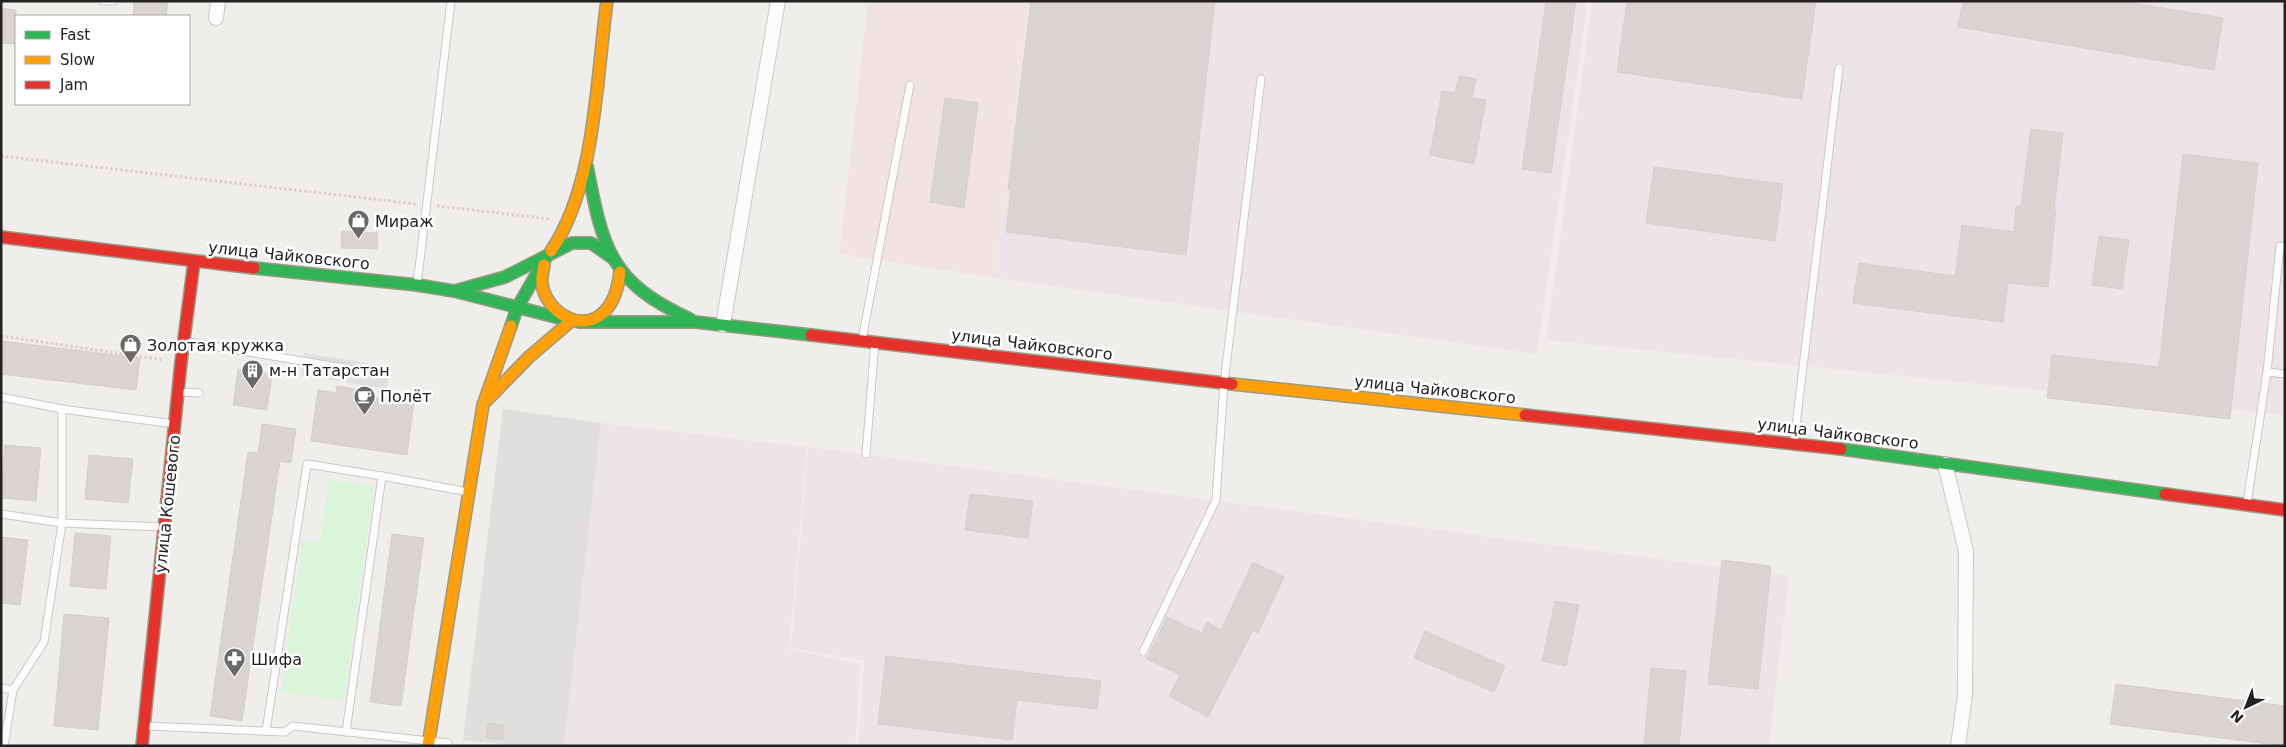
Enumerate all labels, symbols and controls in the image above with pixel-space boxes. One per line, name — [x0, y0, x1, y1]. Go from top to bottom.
legend — [15, 15, 190, 105]
text: Fast — [60, 26, 90, 44]
text: Slow — [60, 51, 95, 69]
text: Jam — [59, 76, 88, 94]
shop icon: Мираж — [347, 209, 371, 240]
place label: Мираж — [375, 212, 434, 231]
street label: улица Чайковского — [207, 238, 371, 273]
street label: улица Чайковского — [950, 325, 1114, 364]
shop icon: Золотая кружка — [119, 333, 143, 364]
place label: Золотая кружка — [147, 336, 284, 355]
building icon: м-н Татарстан — [241, 358, 265, 389]
place label: м-н Татарстан — [269, 361, 390, 380]
street label: улица Чайковского — [1353, 372, 1517, 407]
cafe icon: Полёт — [352, 384, 376, 415]
place label: Полёт — [380, 387, 431, 406]
street label: улица Чайковского — [1756, 414, 1920, 453]
street label: улица Кошевого — [151, 434, 184, 574]
pharmacy icon: Шифа — [223, 647, 247, 678]
place label: Шифа — [251, 650, 302, 669]
north arrow — [2221, 682, 2271, 732]
text: N — [2227, 707, 2247, 726]

